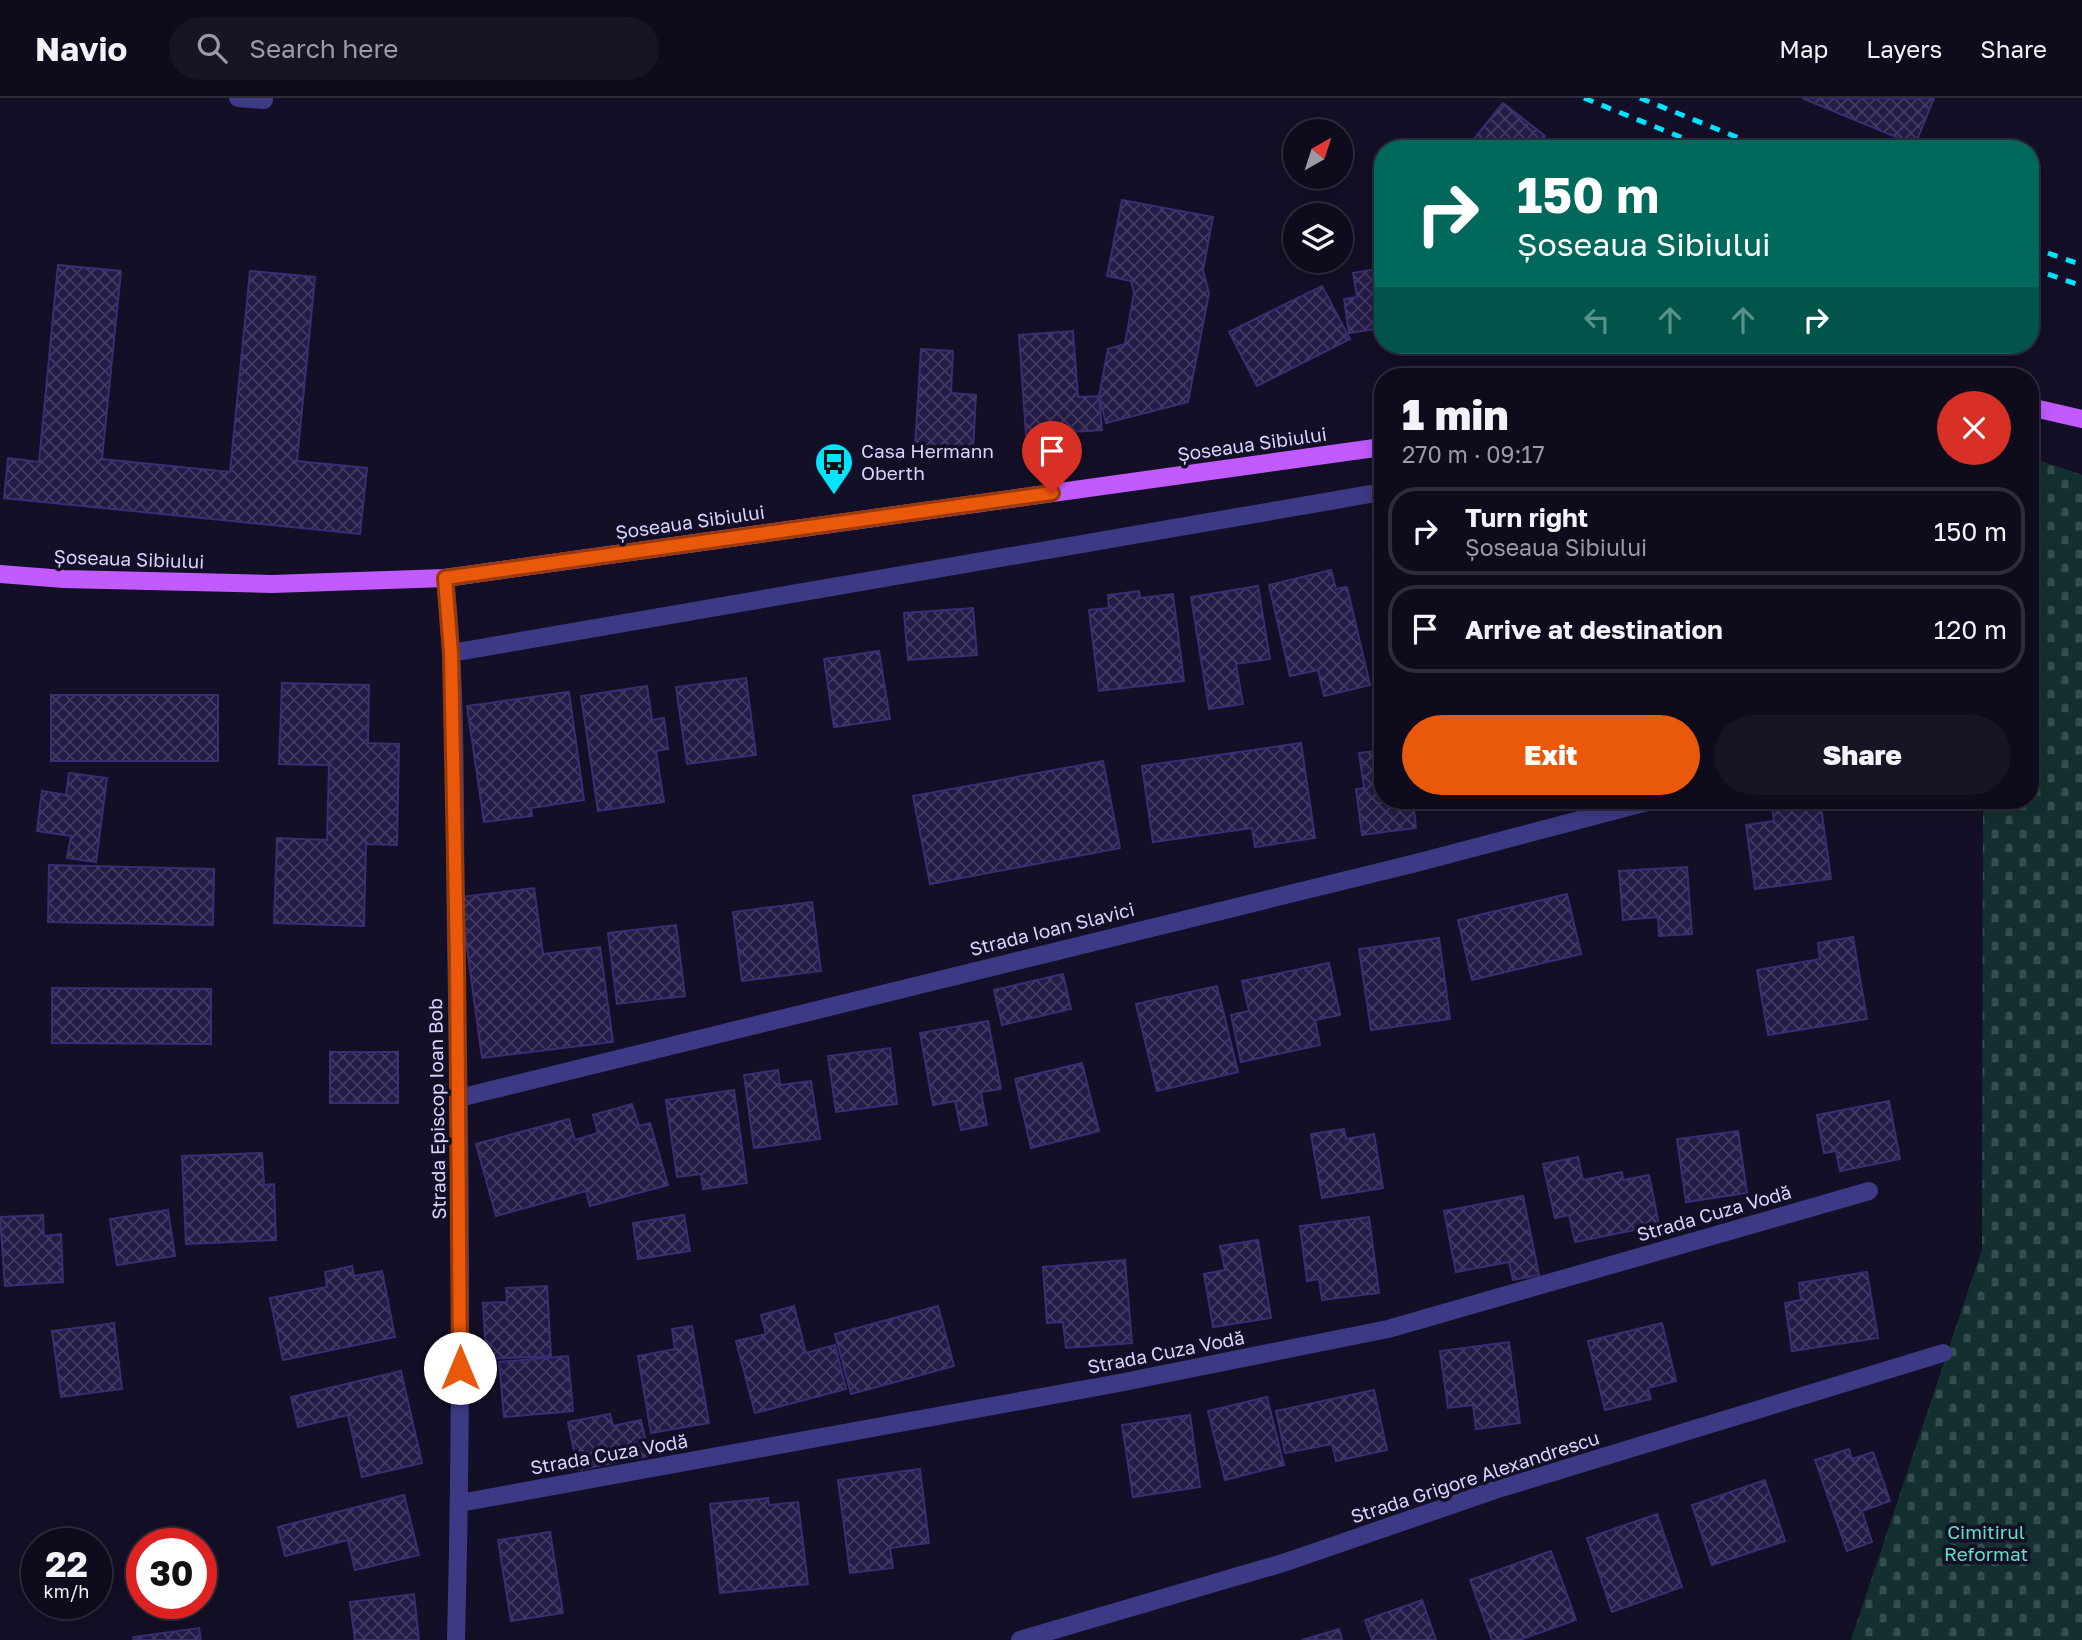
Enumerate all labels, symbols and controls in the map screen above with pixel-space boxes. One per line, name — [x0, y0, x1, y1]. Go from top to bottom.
search box — [169, 17, 659, 80]
text: Navio — [35, 29, 127, 68]
icon: search — [193, 29, 231, 67]
text: Search here — [249, 33, 398, 64]
text: Map — [1779, 34, 1828, 63]
text: Layers — [1866, 34, 1942, 63]
text: Share — [1980, 34, 2047, 63]
north arrow — [1283, 119, 1353, 189]
map controls — [1283, 119, 1353, 273]
text: 150 m — [1517, 165, 1659, 224]
icon: right — [1402, 168, 1493, 259]
button: layers — [1283, 203, 1353, 273]
text: Șoseaua Sibiului — [1517, 225, 1771, 263]
icon: left — [1578, 301, 1616, 339]
icon: ahead — [1651, 301, 1689, 339]
icon: ahead — [1724, 301, 1762, 339]
icon: right — [1797, 301, 1835, 339]
text: 1 min — [1402, 389, 1509, 439]
button: close — [1937, 391, 2011, 465]
pin — [1022, 421, 1082, 493]
street label: Șoseaua Sibiului — [1176, 422, 1328, 465]
icon: arrive — [1033, 432, 1071, 470]
place label: Casa Hermann Oberth — [861, 439, 994, 484]
text: 270 m · 09:17 — [1402, 440, 1545, 468]
bus stop icon: Casa Hermann Oberth — [813, 441, 855, 496]
street label: Șoseaua Sibiului — [614, 500, 766, 543]
text: Turn right — [1465, 502, 1588, 533]
icon: right — [1406, 512, 1444, 550]
text: 150 m — [1934, 516, 2007, 547]
text: Șoseaua Sibiului — [1465, 533, 1647, 561]
street label: Șoseaua Sibiului — [53, 544, 205, 573]
icon: arrive — [1406, 610, 1444, 648]
text: Arrive at destination — [1465, 614, 1723, 645]
text: 120 m — [1934, 614, 2007, 645]
button: Exit — [1402, 715, 1700, 795]
button: Share — [1714, 715, 2011, 795]
street label: Strada Ioan Slavici — [967, 897, 1137, 960]
street label: Strada Episcop Ioan Bob — [423, 998, 450, 1220]
street label: Strada Cuza Vodă — [1634, 1179, 1794, 1246]
street label: Strada Cuza Vodă — [1085, 1325, 1246, 1378]
position arrow — [423, 1331, 497, 1405]
street label: Strada Grigore Alexandrescu — [1348, 1425, 1602, 1528]
street label: Strada Cuza Vodă — [528, 1428, 689, 1479]
park label: Cimitirul Reformat — [1944, 1520, 2028, 1565]
speed limit sign: 30 — [126, 1528, 217, 1619]
text: 22 — [45, 1543, 88, 1585]
text: km/h — [44, 1580, 89, 1602]

